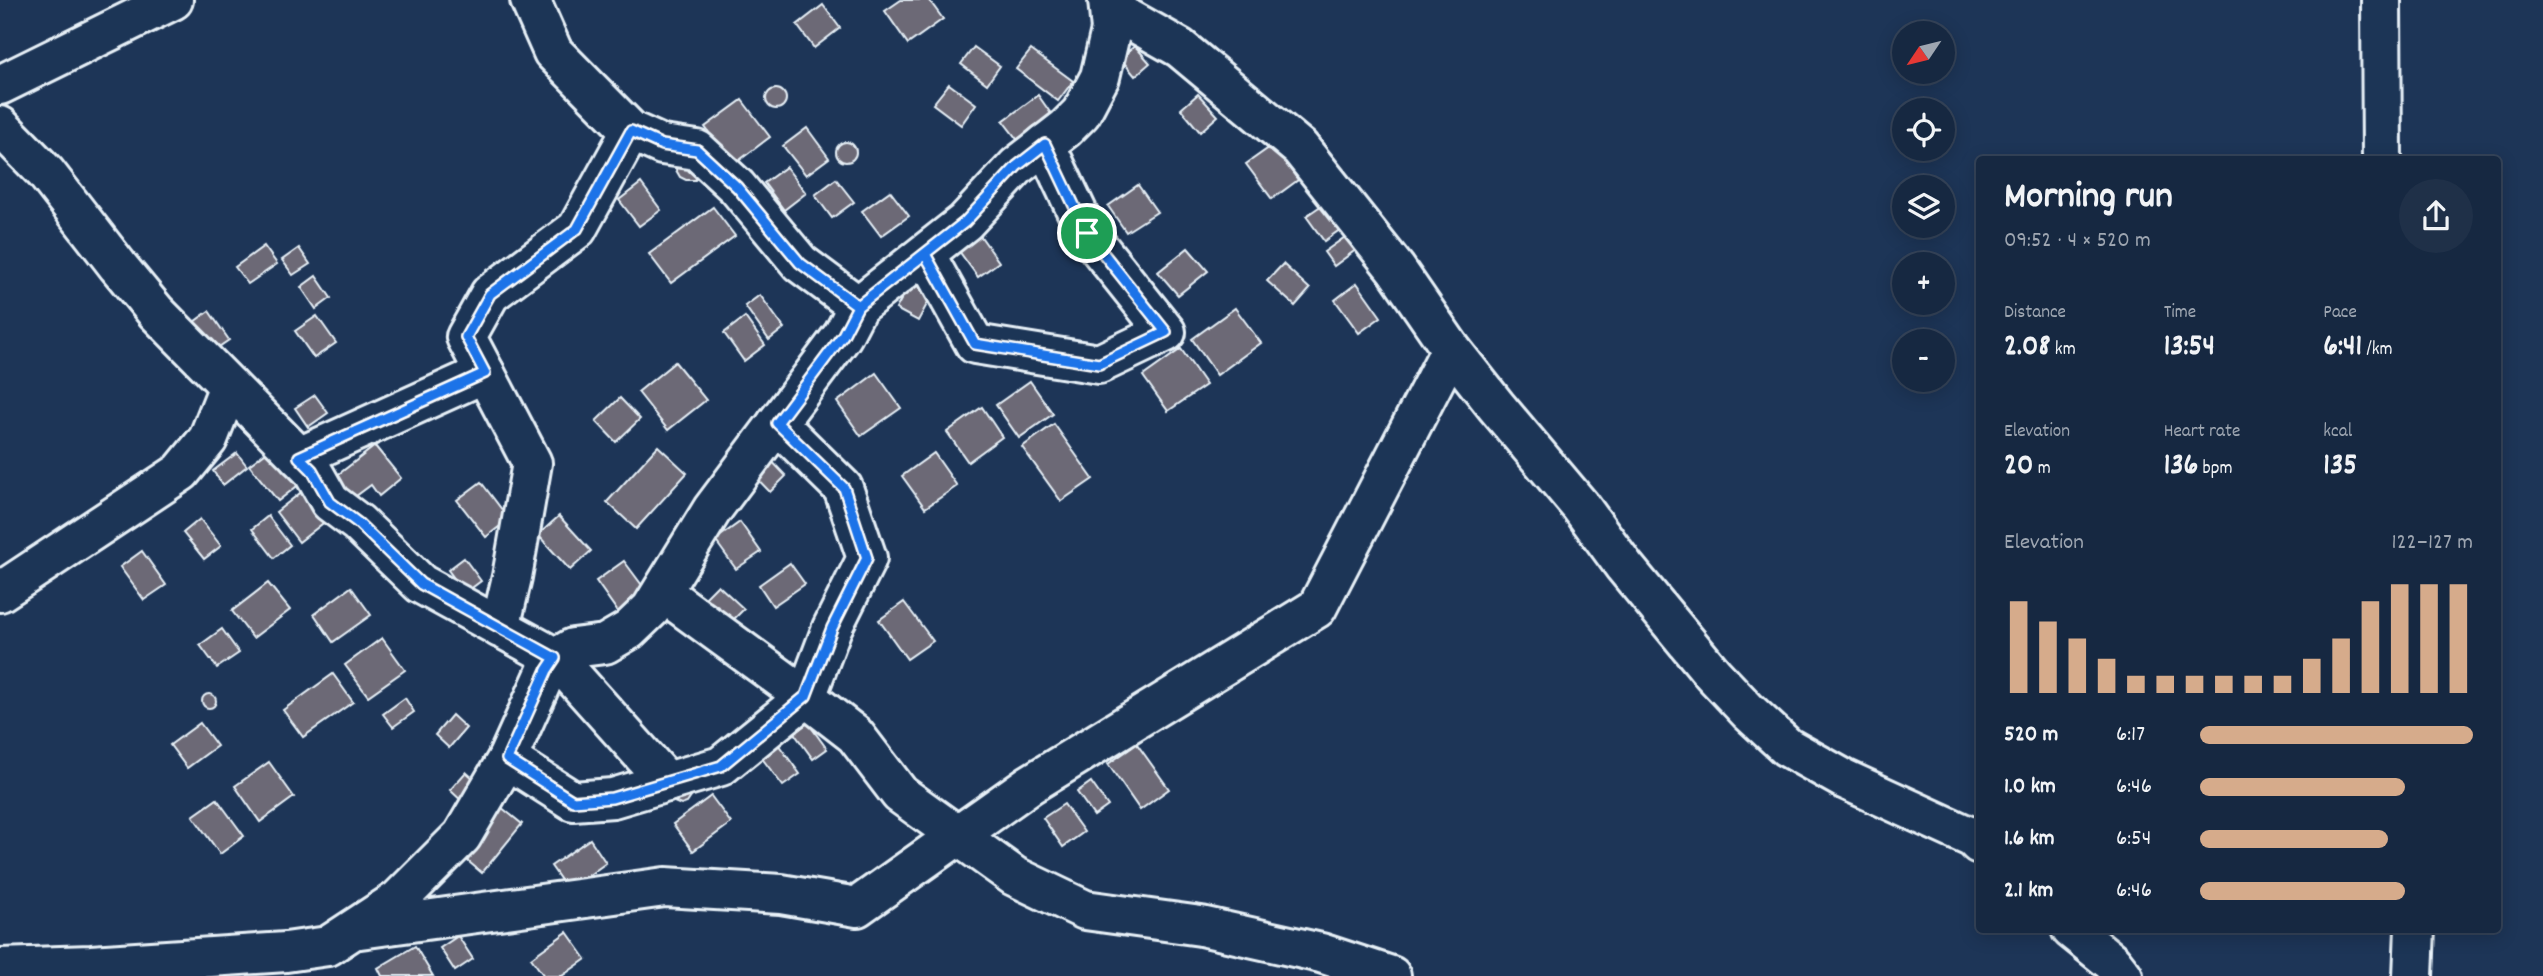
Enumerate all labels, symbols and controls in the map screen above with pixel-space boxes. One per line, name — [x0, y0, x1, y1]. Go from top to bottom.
north arrow — [1892, 21, 1955, 84]
map controls — [1892, 21, 1955, 392]
button: locate — [1892, 98, 1955, 161]
text: Morning run — [2004, 171, 2173, 226]
button: layers — [1892, 175, 1955, 238]
button: share — [2399, 179, 2473, 253]
pin — [1057, 203, 1117, 263]
icon: arrive — [1068, 214, 1106, 252]
text: 09:52 · 4 × 520 m — [2004, 225, 2151, 258]
button: + — [1892, 252, 1955, 315]
text: Distance — [2004, 300, 2066, 327]
text: Time — [2164, 300, 2196, 327]
text: Pace — [2323, 300, 2357, 327]
text: 2.08 — [2004, 327, 2050, 370]
text: 13:54 — [2164, 327, 2215, 370]
text: 6:41 — [2323, 327, 2362, 370]
button: − — [1892, 329, 1955, 392]
text: km — [2050, 337, 2076, 364]
text: /km — [2362, 337, 2393, 364]
text: Elevation — [2004, 419, 2070, 446]
text: Heart rate — [2164, 419, 2240, 446]
text: kcal — [2323, 419, 2352, 446]
text: 20 — [2004, 446, 2033, 489]
text: 136 — [2164, 446, 2198, 489]
text: 135 — [2323, 446, 2357, 489]
text: m — [2033, 456, 2051, 483]
text: bpm — [2198, 456, 2233, 483]
text: Elevation — [2004, 527, 2084, 560]
text: 122–127 m — [2391, 527, 2473, 560]
text: 520 m — [2004, 719, 2058, 752]
text: 6:17 — [2116, 719, 2145, 752]
text: 1.0 km — [2004, 771, 2056, 804]
text: 6:46 — [2116, 771, 2152, 804]
text: 1.6 km — [2004, 823, 2055, 856]
text: 6:54 — [2116, 823, 2151, 856]
text: 2.1 km — [2004, 875, 2053, 908]
text: 6:46 — [2116, 875, 2152, 908]

